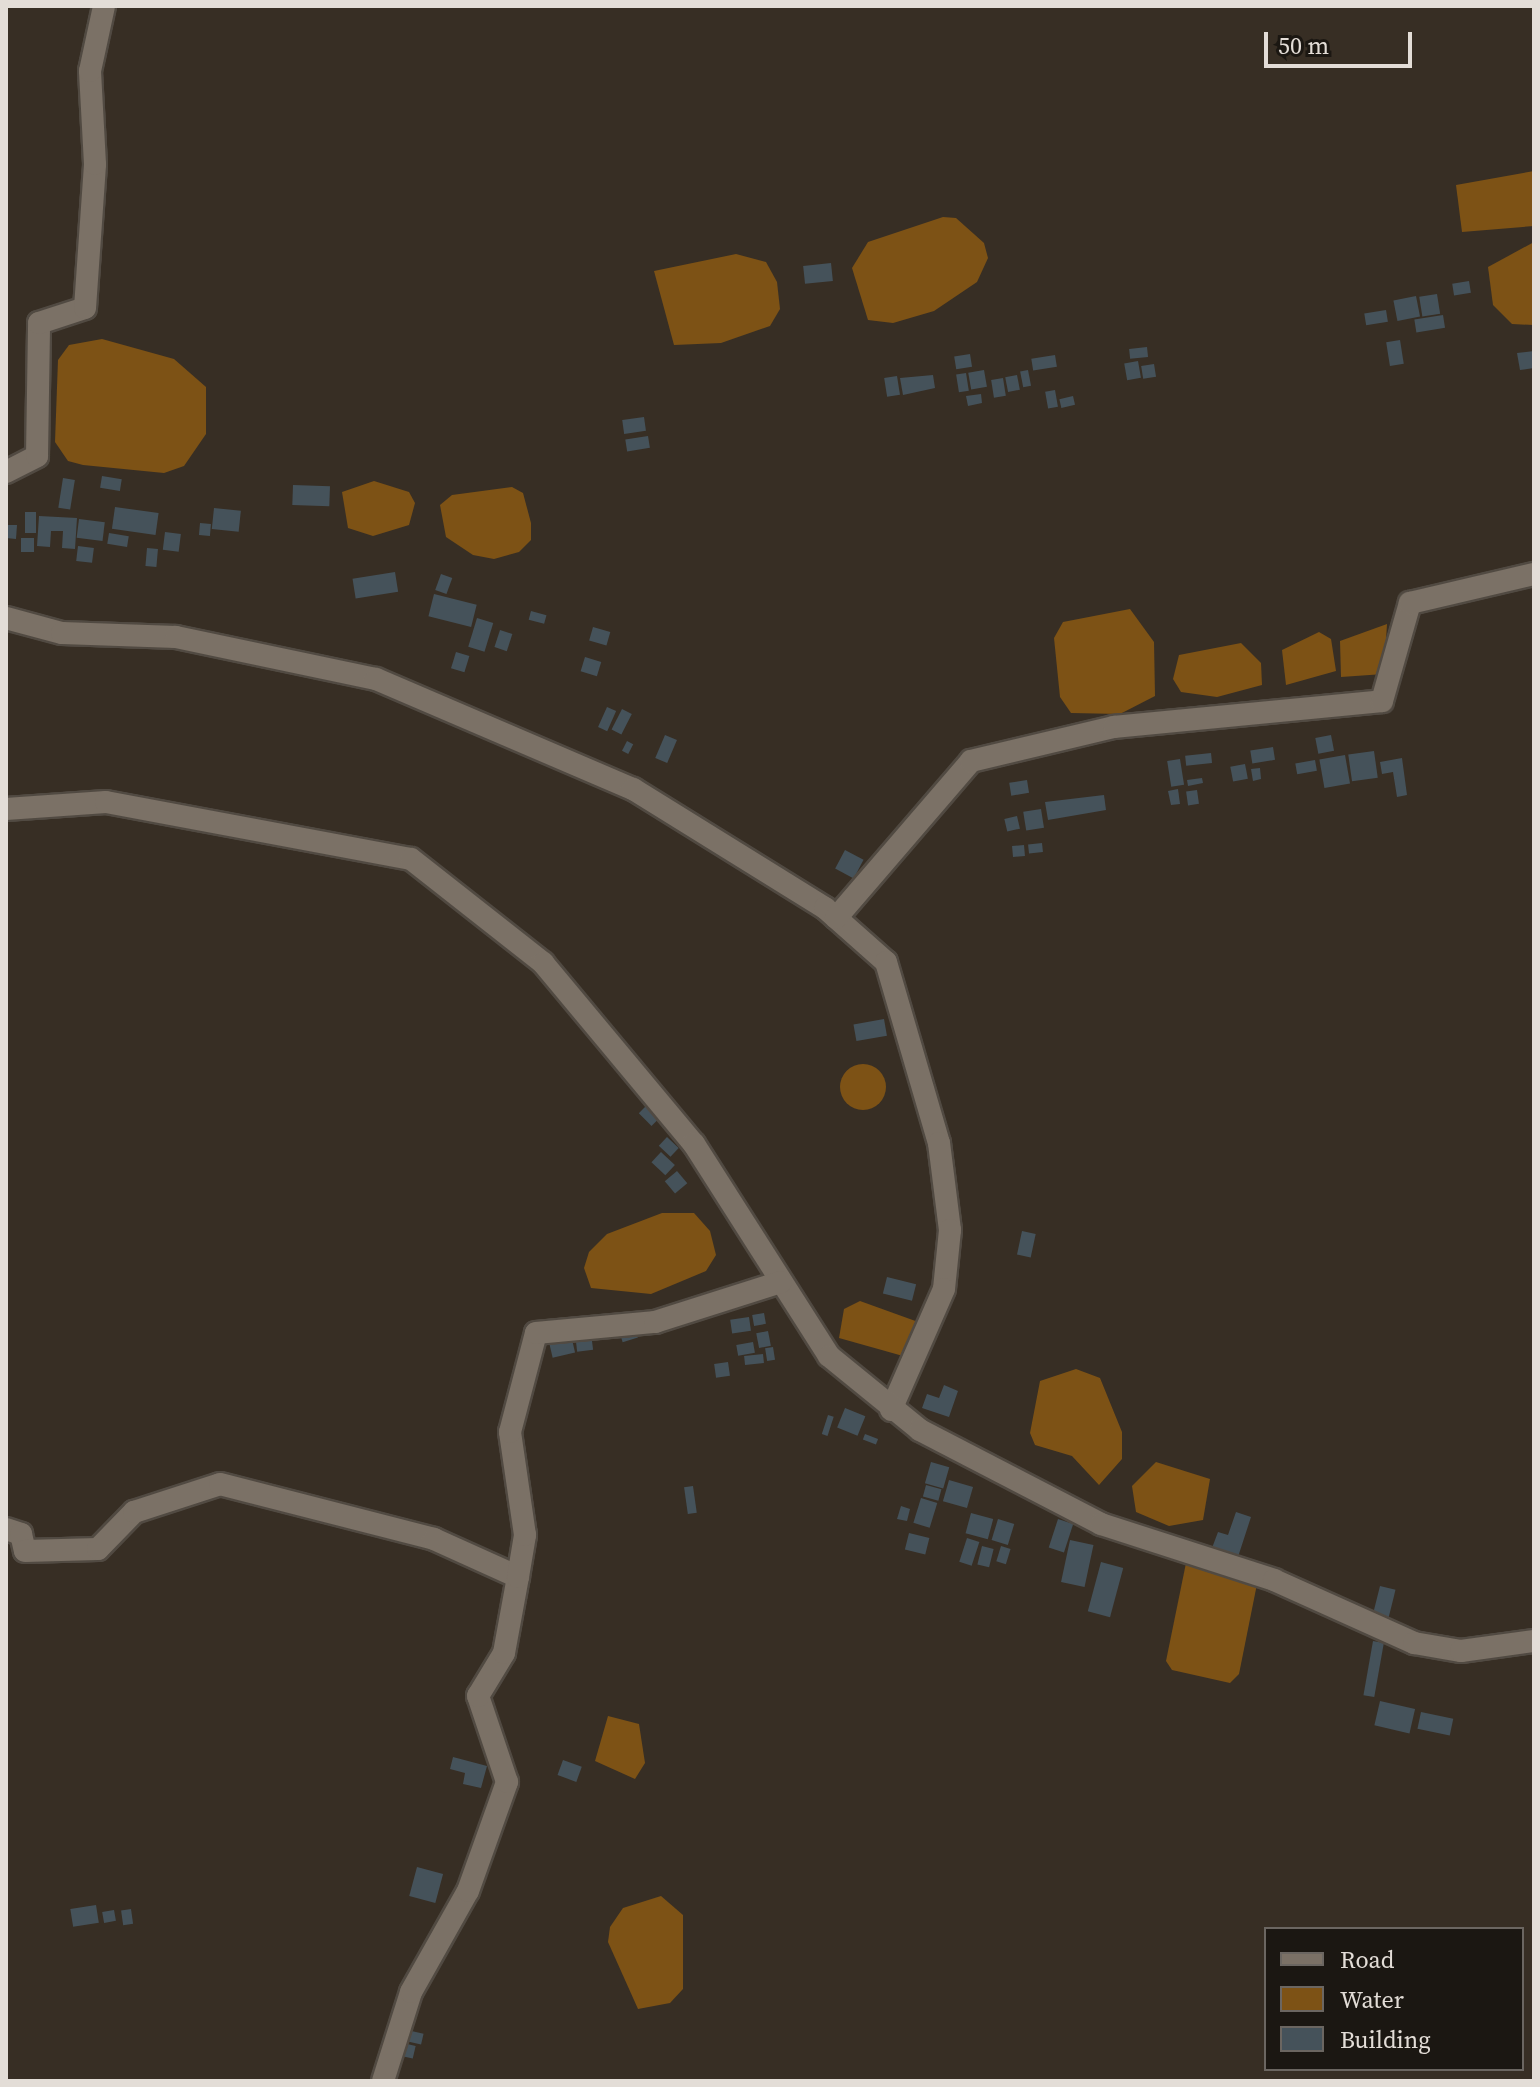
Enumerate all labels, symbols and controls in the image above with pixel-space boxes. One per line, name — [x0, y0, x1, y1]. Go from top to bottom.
scale bar — [1268, 16, 1416, 66]
text: 50 m — [1278, 29, 1329, 62]
legend — [1264, 1927, 1524, 2071]
text: Road — [1340, 1943, 1394, 1976]
text: Water — [1340, 1983, 1404, 2016]
text: Building — [1340, 2023, 1431, 2056]

